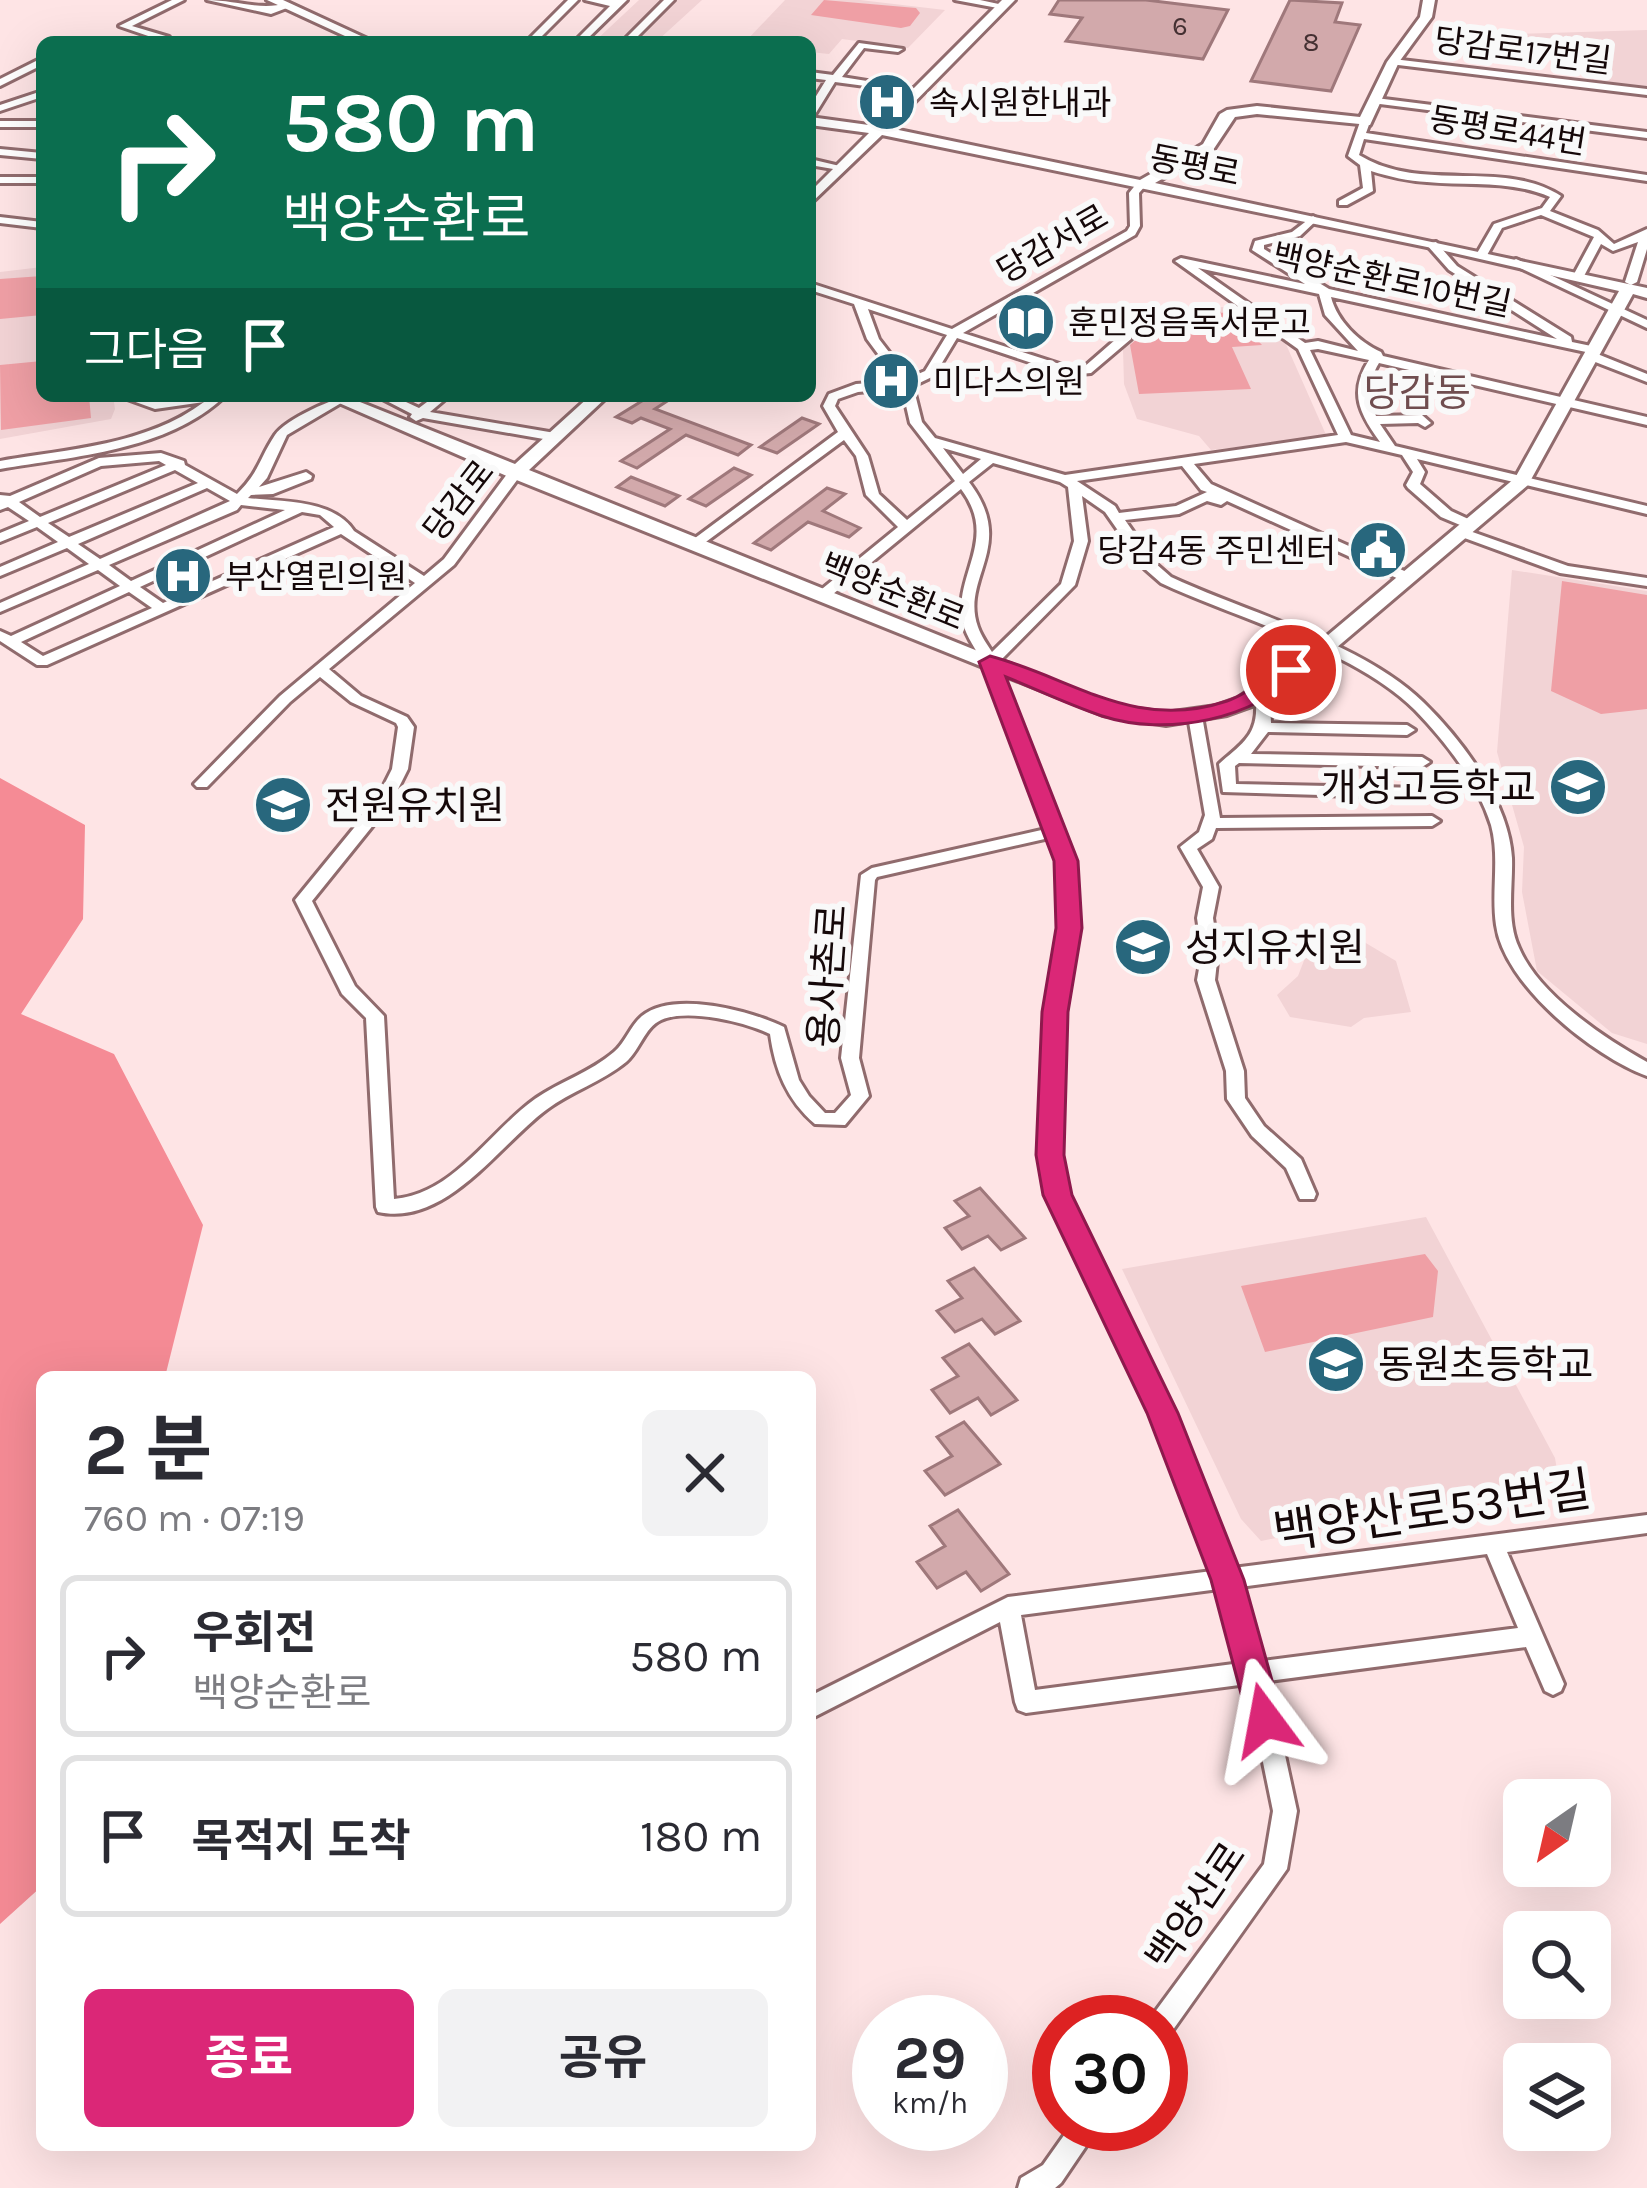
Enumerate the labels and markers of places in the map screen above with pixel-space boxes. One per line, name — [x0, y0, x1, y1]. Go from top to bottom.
hospital icon: 속시원한내과 — [856, 71, 918, 133]
place label: 속시원한내과 — [929, 84, 1111, 122]
library icon: 훈민정음독서문고 — [995, 291, 1057, 353]
place label: 훈민정음독서문고 — [1068, 304, 1311, 342]
hospital icon: 미다스의원 — [860, 350, 922, 412]
place label: 미다스의원 — [933, 363, 1085, 401]
public building icon: 당감4동 주민센터 — [1347, 519, 1409, 581]
place label: 당감4동 주민센터 — [1097, 532, 1336, 570]
hospital icon: 부산열린의원 — [152, 545, 214, 607]
place label: 부산열린의원 — [225, 558, 407, 596]
pin — [1240, 619, 1342, 721]
school or university icon: 개성고등학교 — [1547, 756, 1609, 818]
place label: 개성고등학교 — [1321, 765, 1536, 811]
school or university icon: 전원유치원 — [252, 774, 314, 836]
place label: 전원유치원 — [325, 783, 504, 829]
school or university icon: 성지유치원 — [1112, 916, 1174, 978]
place label: 성지유치원 — [1185, 925, 1364, 971]
school or university icon: 동원초등학교 — [1305, 1333, 1367, 1395]
place label: 동원초등학교 — [1378, 1342, 1593, 1388]

